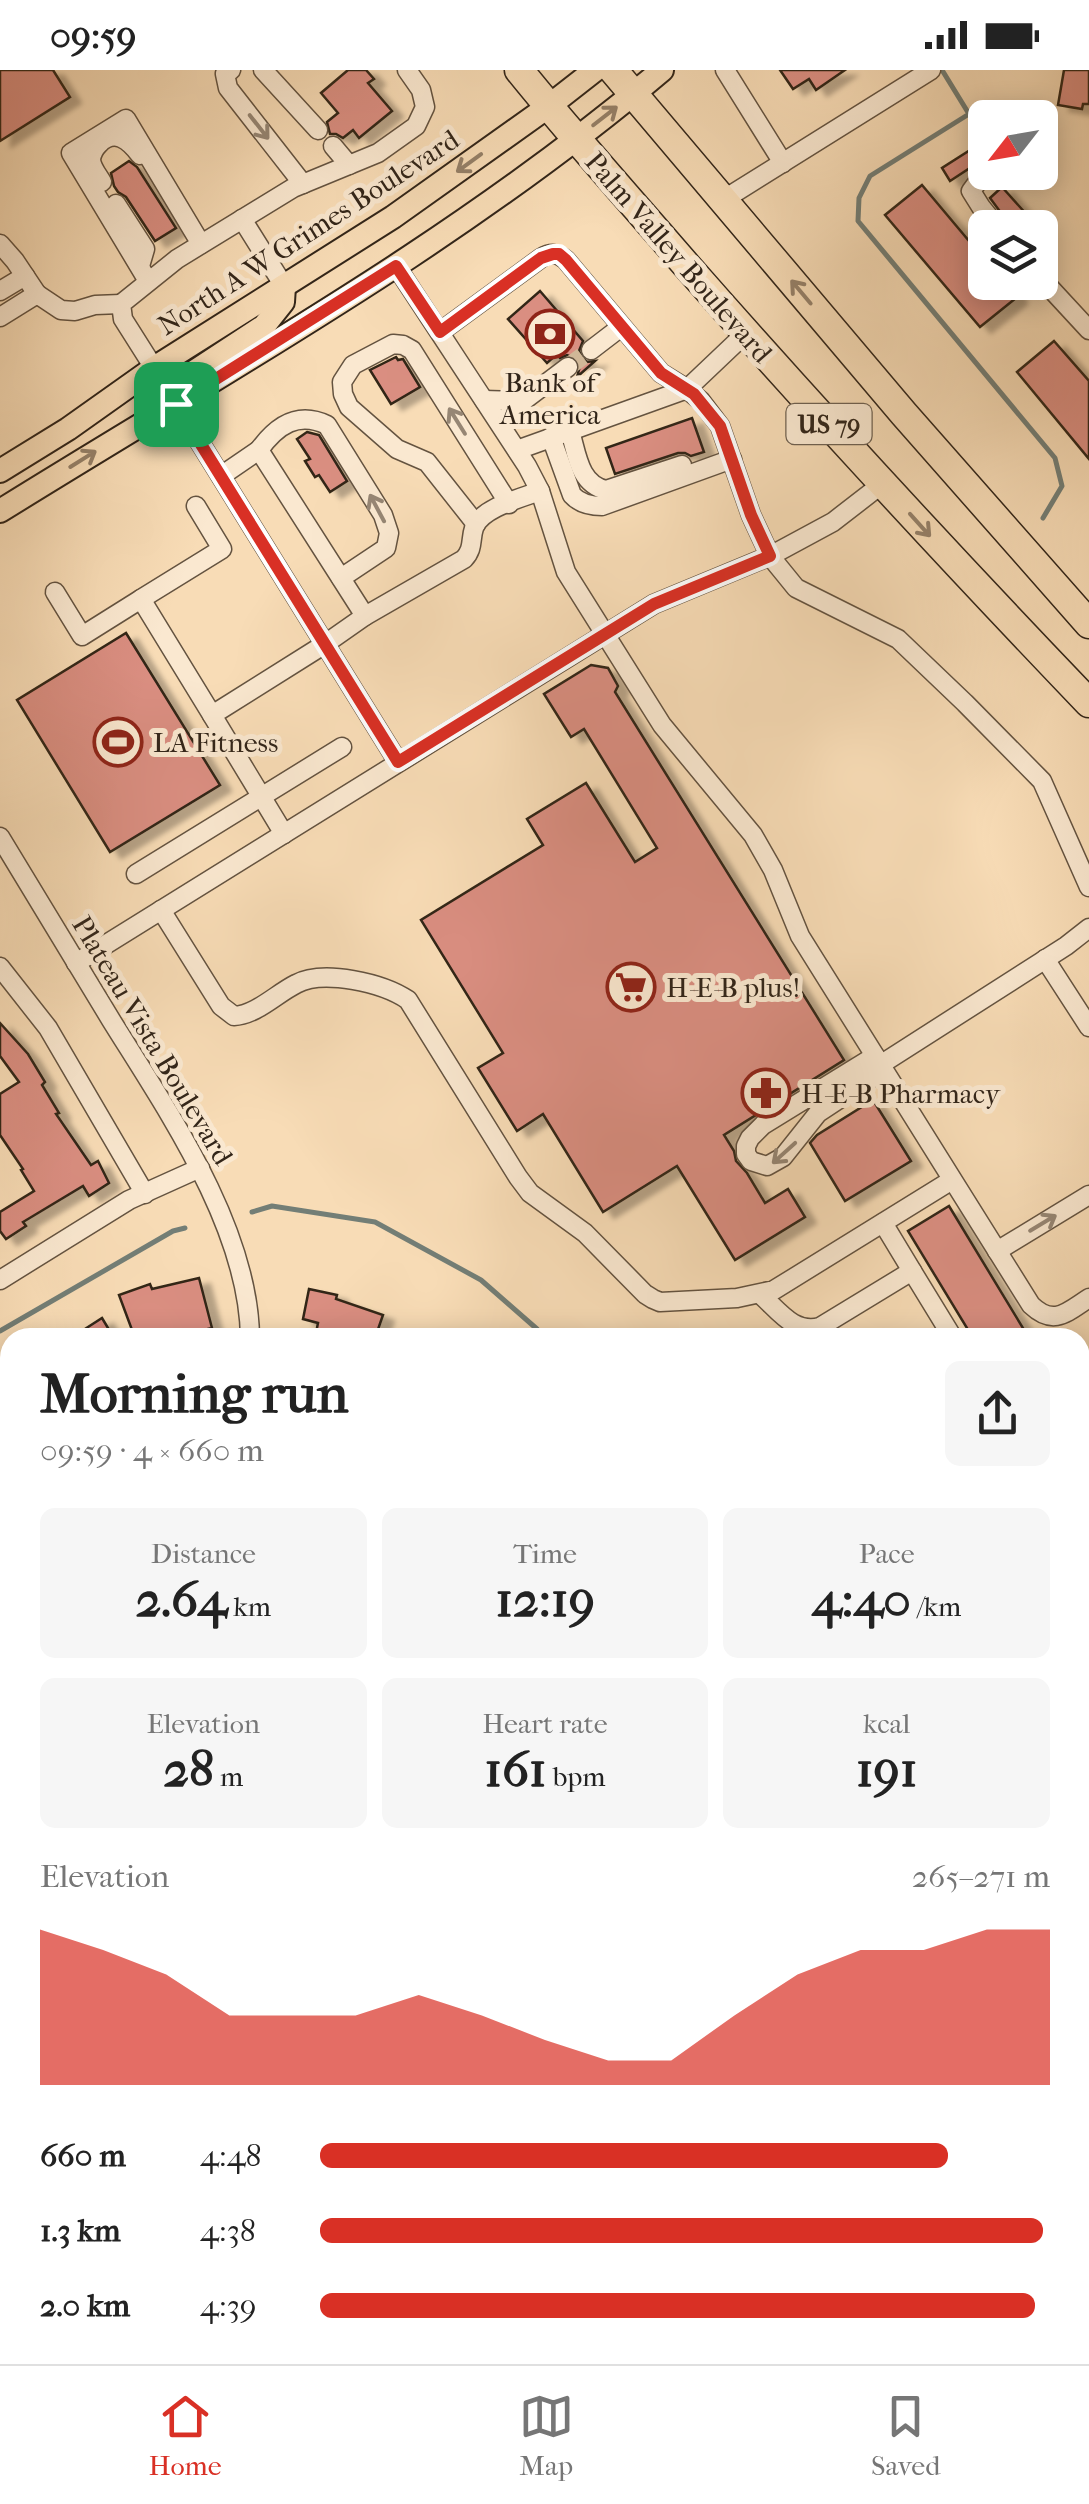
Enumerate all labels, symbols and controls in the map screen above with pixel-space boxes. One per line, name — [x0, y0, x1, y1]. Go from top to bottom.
text: 09:59 — [50, 13, 136, 58]
north arrow — [968, 100, 1058, 190]
map controls — [968, 100, 1058, 300]
one-way arrow — [591, 106, 617, 128]
one-way arrow — [248, 114, 270, 140]
street label: North A W Grimes Boulevard — [152, 122, 466, 342]
street label: Palm Valley Boulevard — [578, 145, 780, 370]
one-way arrow — [456, 152, 484, 173]
button: layers — [968, 210, 1058, 300]
one-way arrow — [790, 280, 813, 305]
bank icon: Bank of America — [524, 308, 576, 360]
pin — [134, 362, 219, 447]
place label: Bank of America — [499, 366, 601, 431]
icon: arrive — [149, 377, 204, 432]
road number: US 79 — [786, 404, 872, 444]
one-way arrow — [446, 407, 467, 436]
one-way arrow — [68, 449, 97, 469]
one-way arrow — [367, 494, 387, 523]
one-way arrow — [908, 512, 931, 537]
sports icon: LA Fitness — [92, 716, 144, 768]
place label: LA Fitness — [153, 726, 278, 759]
street label: Plateau Vista Boulevard — [65, 910, 240, 1171]
supermarket icon: H-E-B plus! — [605, 961, 657, 1013]
place label: H-E-B plus! — [666, 971, 800, 1004]
pharmacy icon: H-E-B Pharmacy — [740, 1067, 792, 1119]
place label: H-E-B Pharmacy — [801, 1077, 1001, 1110]
one-way arrow — [771, 1140, 797, 1164]
one-way arrow — [1028, 1213, 1057, 1233]
button: share — [945, 1361, 1050, 1466]
text: Morning run — [40, 1362, 348, 1426]
text: 09:59 · 4 × 660 m — [40, 1432, 264, 1469]
text: Distance — [151, 1537, 256, 1570]
text: Time — [513, 1537, 577, 1570]
text: Pace — [859, 1537, 915, 1570]
text: 2.64 — [136, 1570, 227, 1629]
text: 12:19 — [495, 1570, 595, 1629]
text: 4:40 — [812, 1570, 911, 1629]
text: km — [227, 1590, 271, 1623]
text: /km — [911, 1590, 961, 1623]
text: Elevation — [147, 1707, 260, 1740]
text: Heart rate — [482, 1707, 608, 1740]
text: kcal — [863, 1707, 910, 1740]
text: 28 — [163, 1740, 214, 1799]
text: 161 — [484, 1740, 547, 1799]
text: 191 — [856, 1740, 918, 1799]
text: m — [214, 1760, 243, 1793]
text: bpm — [547, 1760, 606, 1793]
text: Elevation — [40, 1858, 169, 1895]
text: 265–271 m — [912, 1858, 1050, 1895]
text: 660 m — [40, 2137, 126, 2174]
text: 4:48 — [200, 2137, 262, 2174]
text: 1.3 km — [40, 2212, 121, 2249]
text: 4:38 — [200, 2212, 256, 2249]
text: 2.0 km — [40, 2287, 130, 2324]
text: 4:39 — [200, 2287, 257, 2324]
tab: Home — [149, 2389, 221, 2482]
tab: Map — [519, 2389, 574, 2482]
tab: Saved — [871, 2389, 940, 2482]

